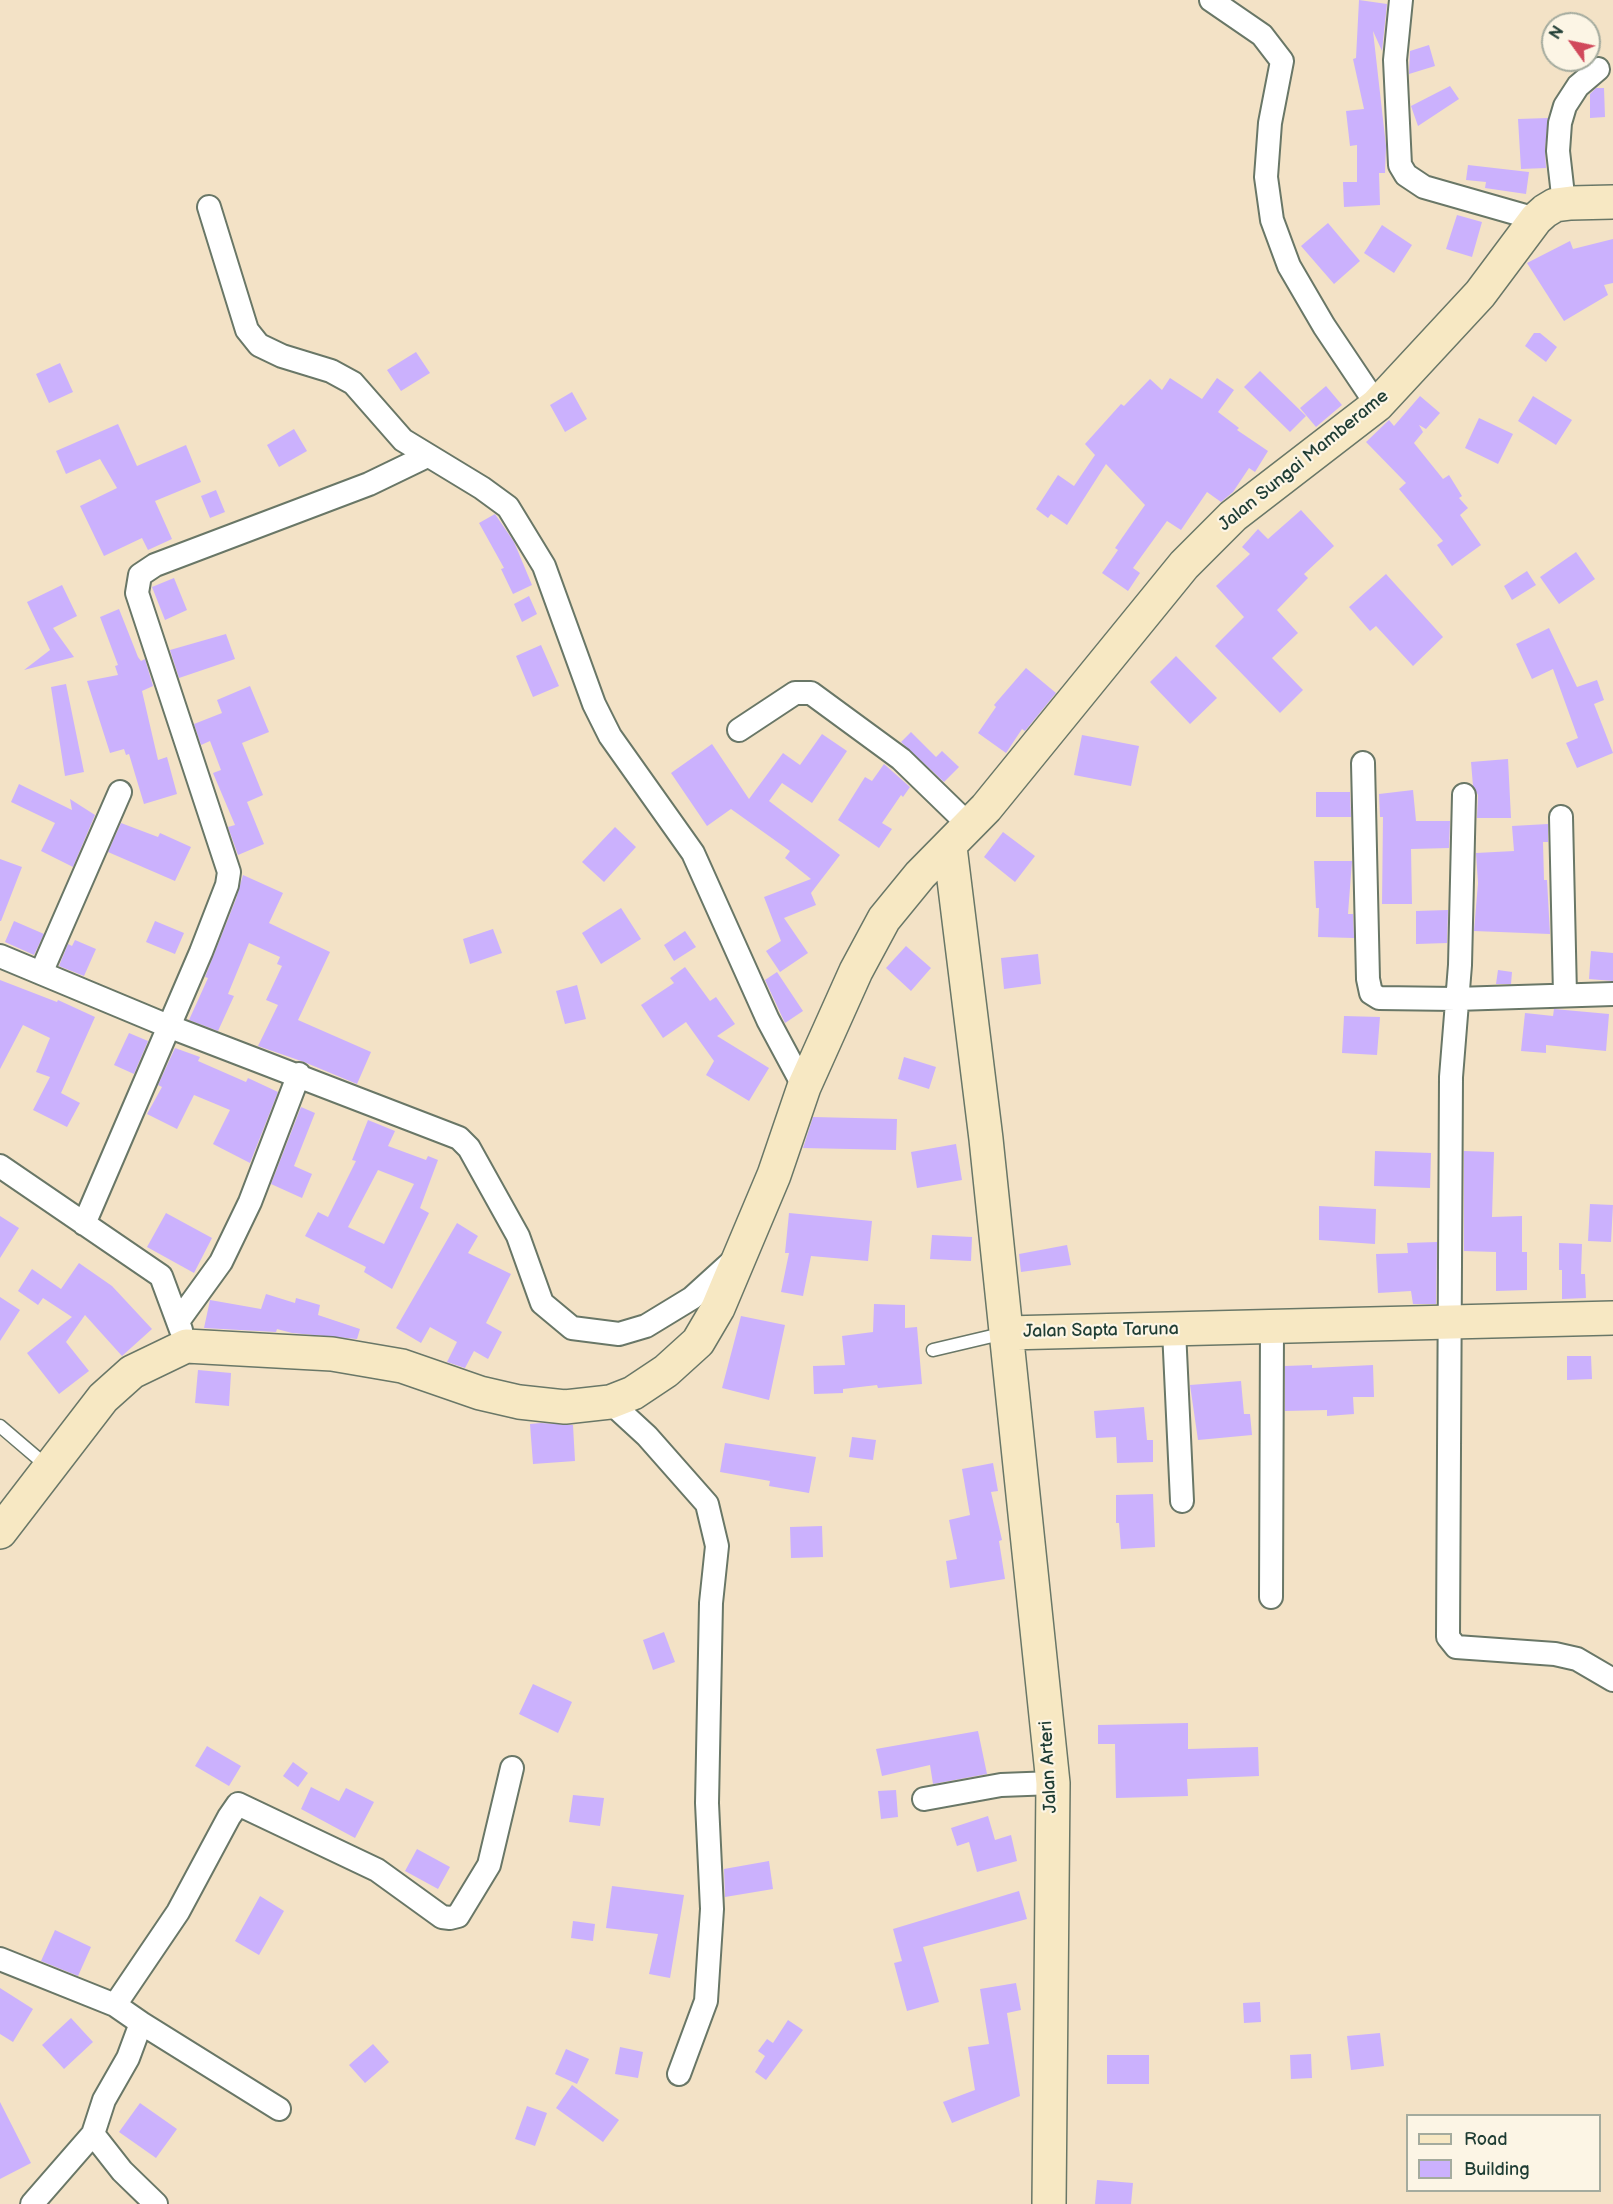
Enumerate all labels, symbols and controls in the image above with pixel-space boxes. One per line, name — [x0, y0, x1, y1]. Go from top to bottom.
north arrow — [1541, 12, 1601, 72]
text: N — [1546, 23, 1568, 43]
street label: Jalan Sungai Mamberame — [1215, 386, 1393, 536]
street label: Jalan Sapta Taruna — [1023, 1319, 1179, 1343]
street label: Jalan Arteri — [1036, 1720, 1062, 1814]
legend — [1406, 2114, 1601, 2192]
text: Road — [1464, 2129, 1508, 2150]
text: Building — [1464, 2159, 1530, 2180]

